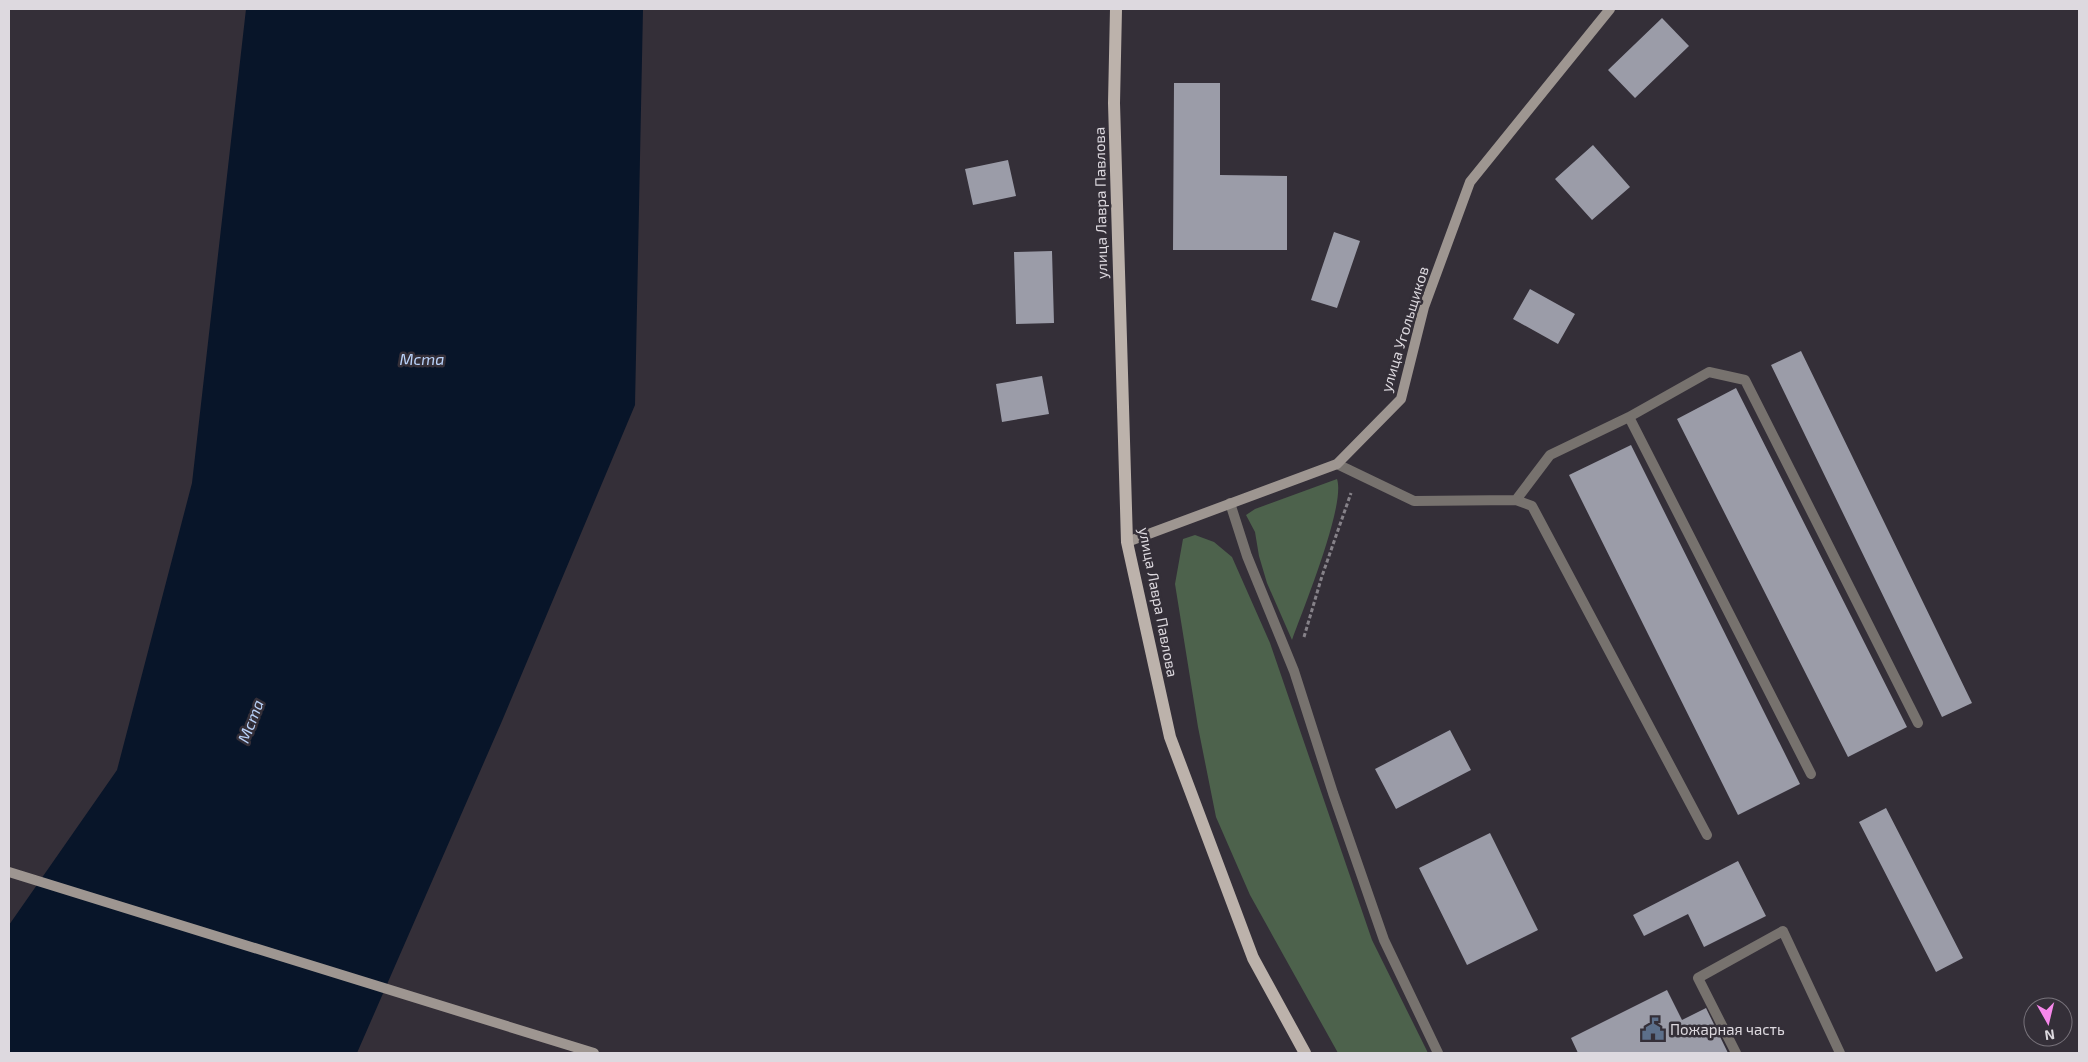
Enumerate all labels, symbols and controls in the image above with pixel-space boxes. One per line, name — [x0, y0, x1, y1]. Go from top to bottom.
street label: улица Лавра Павлова — [1090, 127, 1111, 279]
street label: улица Угольщиков — [1376, 264, 1433, 394]
water label: Мста — [399, 349, 445, 368]
street label: улица Лавра Павлова — [1135, 526, 1182, 679]
water label: Мста — [233, 697, 267, 745]
north arrow — [2023, 997, 2073, 1047]
public building icon: Пожарная часть — [1640, 1016, 1666, 1042]
place label: Пожарная часть — [1670, 1020, 1785, 1038]
text: N — [2044, 1026, 2056, 1044]

